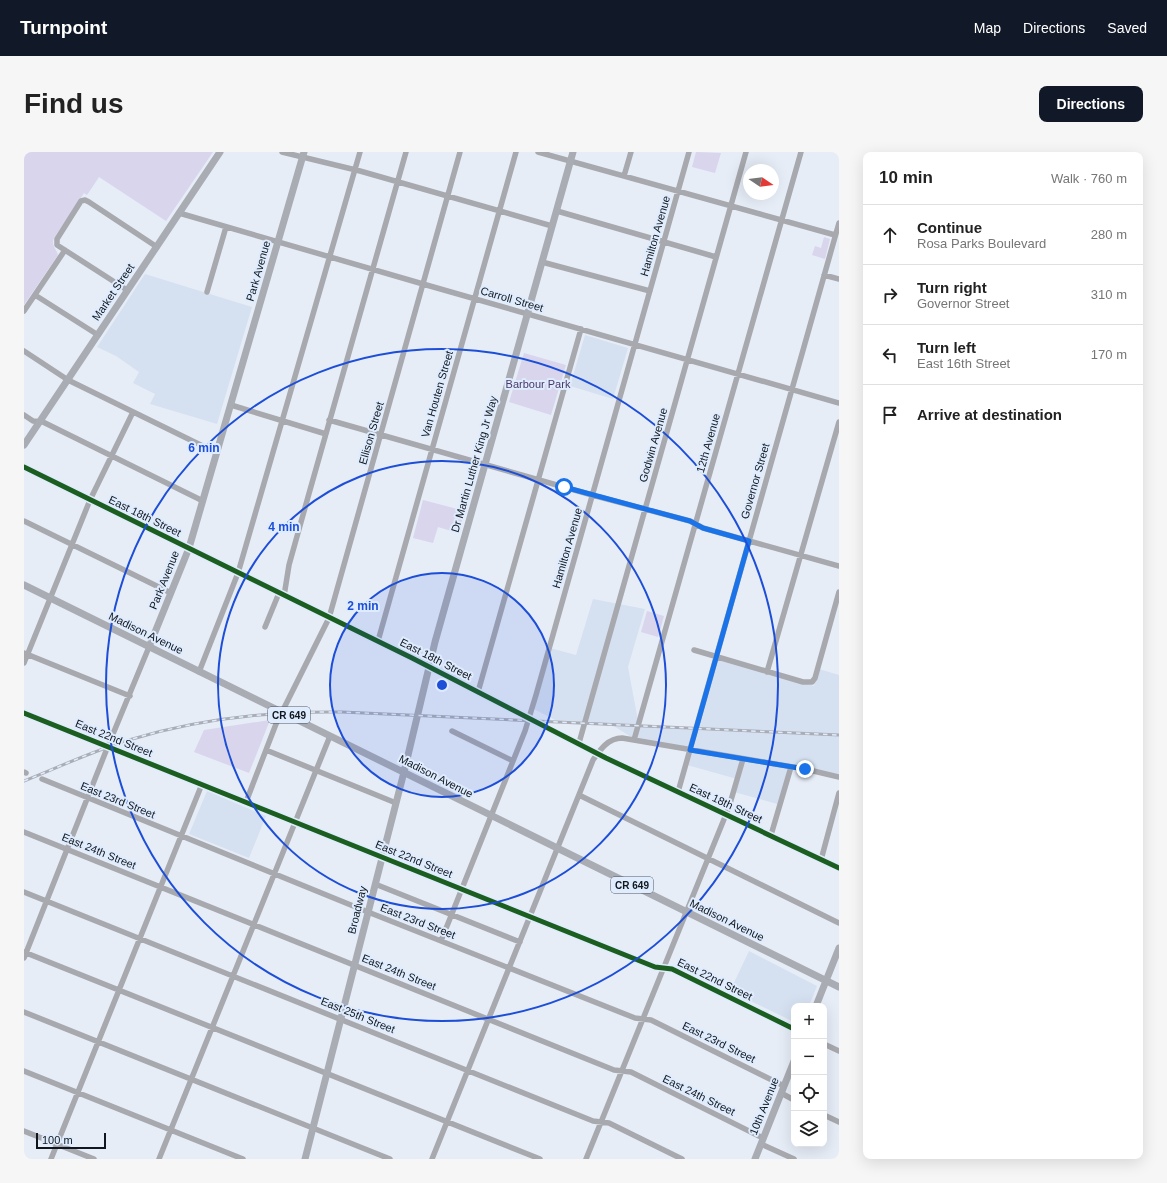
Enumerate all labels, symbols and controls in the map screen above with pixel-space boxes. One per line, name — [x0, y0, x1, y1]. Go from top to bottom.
text: Turnpoint — [20, 17, 107, 38]
text: Map — [974, 20, 1001, 36]
text: Directions — [1023, 20, 1085, 36]
text: Saved — [1107, 20, 1147, 36]
button: Directions — [1039, 86, 1143, 122]
text: Find us — [24, 88, 124, 119]
north arrow — [743, 164, 779, 200]
text: 10 min — [879, 168, 933, 187]
text: Walk · 760 m — [1051, 171, 1127, 186]
street label: Hamilton Avenue — [638, 194, 672, 278]
text: Continue — [917, 219, 982, 236]
icon: ahead — [879, 224, 901, 246]
text: 280 m — [1091, 227, 1127, 242]
text: Rosa Parks Boulevard — [917, 236, 1046, 251]
street label: Park Avenue — [244, 239, 272, 303]
street label: Market Street — [90, 261, 136, 323]
text: Turn right — [917, 279, 987, 296]
street label: Carroll Street — [479, 284, 545, 314]
icon: right — [879, 284, 901, 306]
text: 310 m — [1091, 287, 1127, 302]
text: Governor Street — [917, 296, 1010, 311]
text: Turn left — [917, 339, 976, 356]
icon: left — [879, 344, 901, 366]
text: 170 m — [1091, 347, 1127, 362]
street label: Van Houten Street — [419, 349, 455, 439]
text: East 16th Street — [917, 356, 1010, 371]
park label: Barbour Park — [506, 378, 571, 390]
street label: Dr Martin Luther King Jr Way — [449, 394, 499, 534]
street label: Ellison Street — [356, 400, 386, 466]
icon: arrive — [879, 404, 901, 426]
street label: Godwin Avenue — [637, 406, 669, 484]
text: Arrive at destination — [917, 406, 1062, 423]
street label: 12th Avenue — [694, 412, 722, 474]
text: 6 min — [188, 441, 220, 455]
street label: Governor Street — [738, 442, 772, 520]
route start — [555, 478, 573, 496]
street label: East 18th Street — [107, 493, 183, 539]
street label: Hamilton Avenue — [550, 506, 584, 590]
text: 4 min — [268, 520, 300, 534]
street label: Park Avenue — [147, 549, 181, 611]
text: 2 min — [347, 599, 379, 613]
street label: Madison Avenue — [107, 610, 185, 656]
street label: East 18th Street — [398, 636, 474, 682]
centre of rings — [435, 678, 449, 692]
road number: CR 649 — [268, 707, 310, 723]
street label: East 22nd Street — [74, 717, 154, 759]
street label: Madison Avenue — [397, 752, 475, 800]
route end — [796, 760, 814, 778]
street label: East 23rd Street — [79, 780, 157, 820]
street label: East 18th Street — [688, 781, 764, 825]
street label: East 24th Street — [60, 831, 138, 871]
street label: East 22nd Street — [374, 838, 454, 880]
road number: CR 649 — [611, 877, 653, 893]
street label: Broadway — [345, 884, 369, 935]
street label: Madison Avenue — [688, 897, 766, 943]
street label: East 23rd Street — [379, 901, 457, 941]
street label: East 24th Street — [360, 952, 438, 992]
street label: East 22nd Street — [676, 956, 754, 1002]
street label: East 25th Street — [319, 995, 397, 1035]
map controls — [791, 1003, 827, 1147]
button: + — [791, 1003, 827, 1039]
street label: East 23rd Street — [681, 1019, 757, 1065]
button: − — [791, 1039, 827, 1075]
street label: East 24th Street — [661, 1072, 737, 1118]
street label: 10th Avenue — [747, 1075, 781, 1137]
button: locate — [791, 1075, 827, 1111]
button: layers — [791, 1111, 827, 1147]
scale bar — [36, 1131, 106, 1150]
text: 100 m — [42, 1134, 73, 1146]

